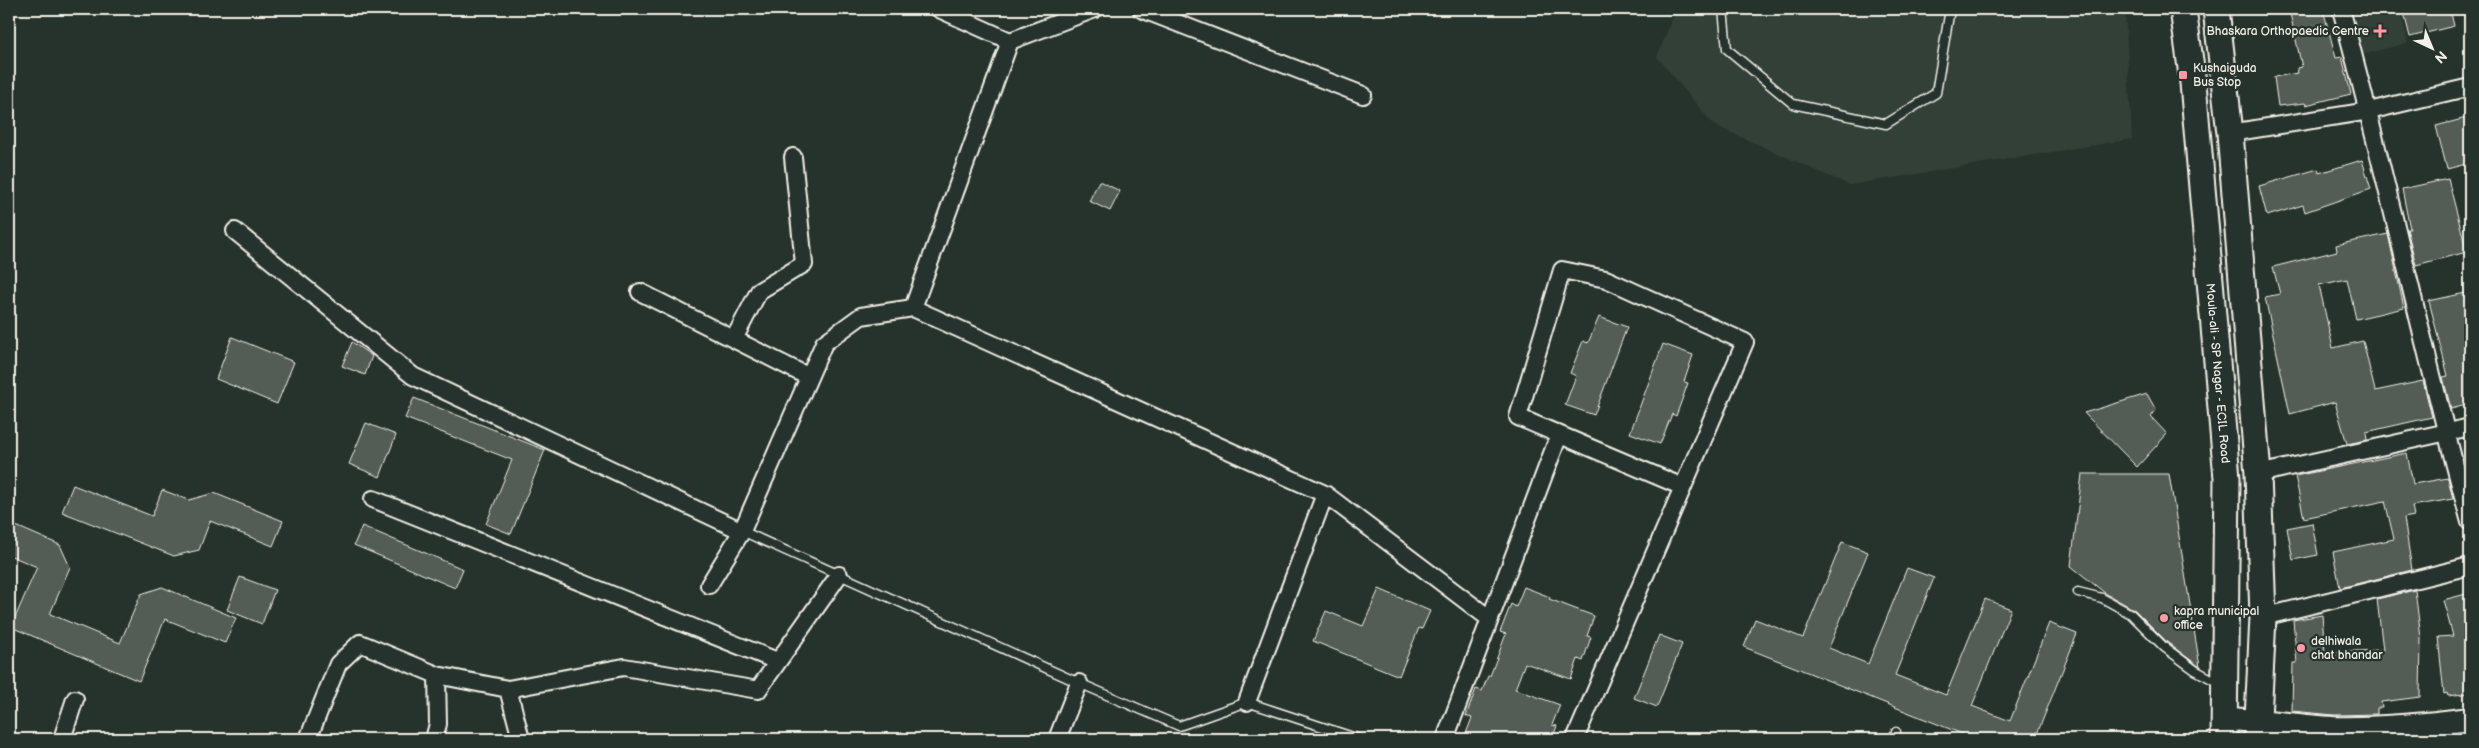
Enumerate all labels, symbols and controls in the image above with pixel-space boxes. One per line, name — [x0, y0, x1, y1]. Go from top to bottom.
north arrow — [2406, 22, 2456, 72]
place label: Bhaskara Orthopaedic Centre — [2207, 24, 2369, 39]
marker: Bhaskara Orthopaedic Centre — [2373, 24, 2387, 38]
text: N — [2431, 47, 2450, 67]
place label: Kushaiguda Bus Stop — [2193, 61, 2257, 90]
marker: Kushaiguda Bus Stop — [2177, 69, 2189, 81]
street label: Moula-ali - SP Nagar - ECIL Road — [2203, 283, 2233, 464]
place label: kapra municipal office — [2174, 604, 2259, 633]
marker: kapra municipal office — [2158, 612, 2170, 624]
place label: delhiwala chat bhandar — [2311, 634, 2383, 663]
marker: delhiwala chat bhandar — [2295, 642, 2307, 654]

